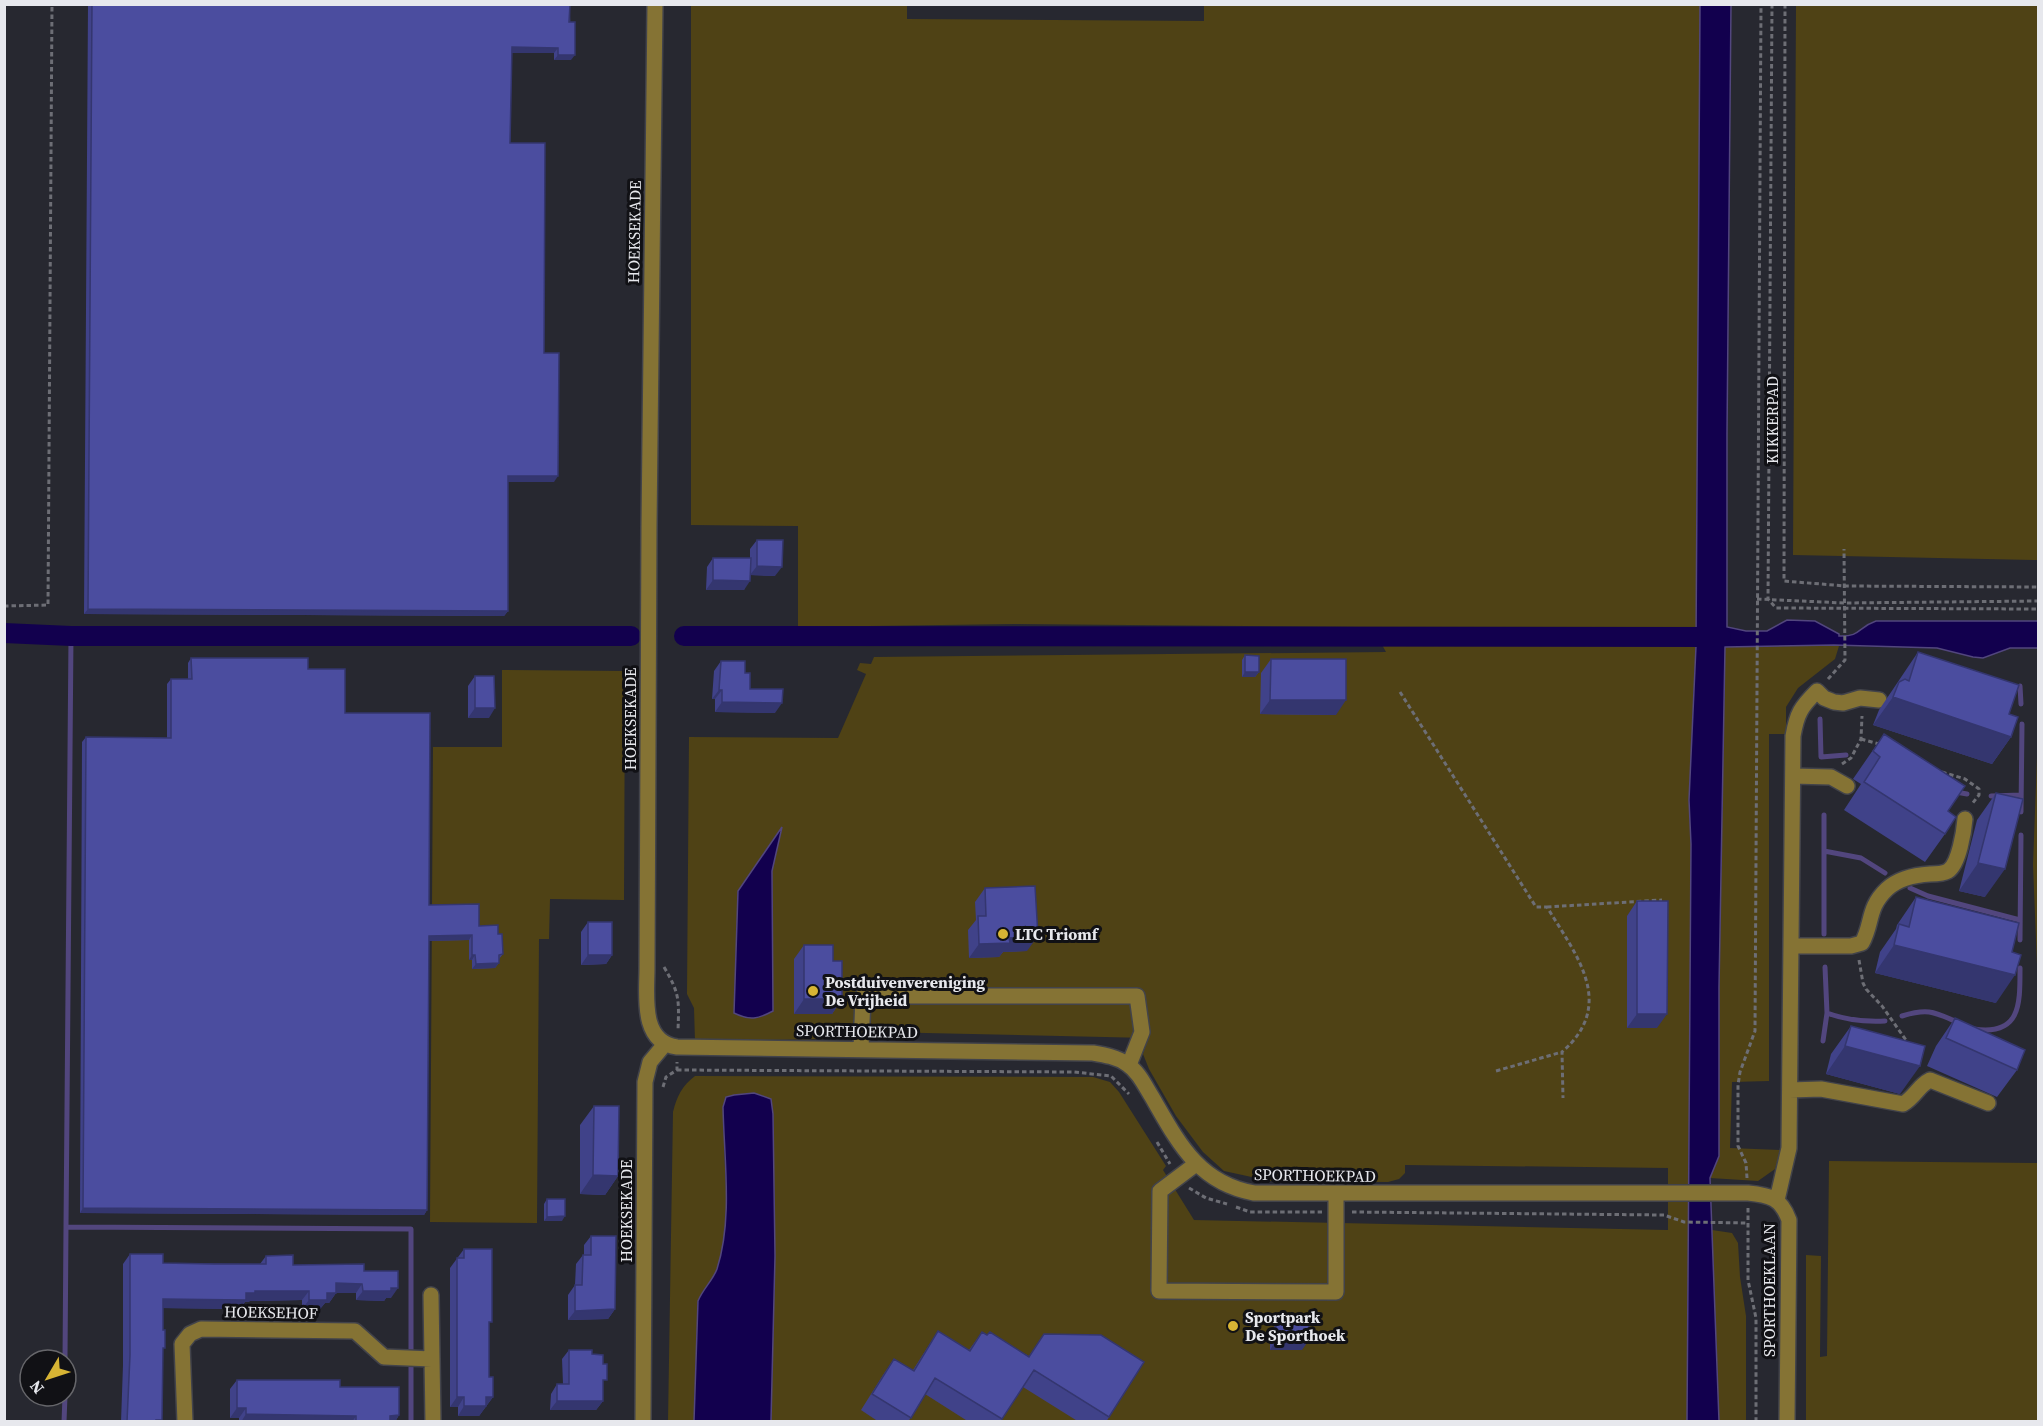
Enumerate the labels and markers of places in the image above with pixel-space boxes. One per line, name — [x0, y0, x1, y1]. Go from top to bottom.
place label: LTC Triomf — [1015, 923, 1100, 945]
marker: LTC Triomf — [996, 927, 1010, 941]
place label: Postduivenvereniging De Vrijheid — [825, 971, 986, 1011]
marker: Postduivenvereniging De Vrijheid — [806, 984, 820, 998]
place label: Sportpark De Sporthoek — [1245, 1306, 1346, 1346]
marker: Sportpark De Sporthoek — [1226, 1319, 1240, 1333]

